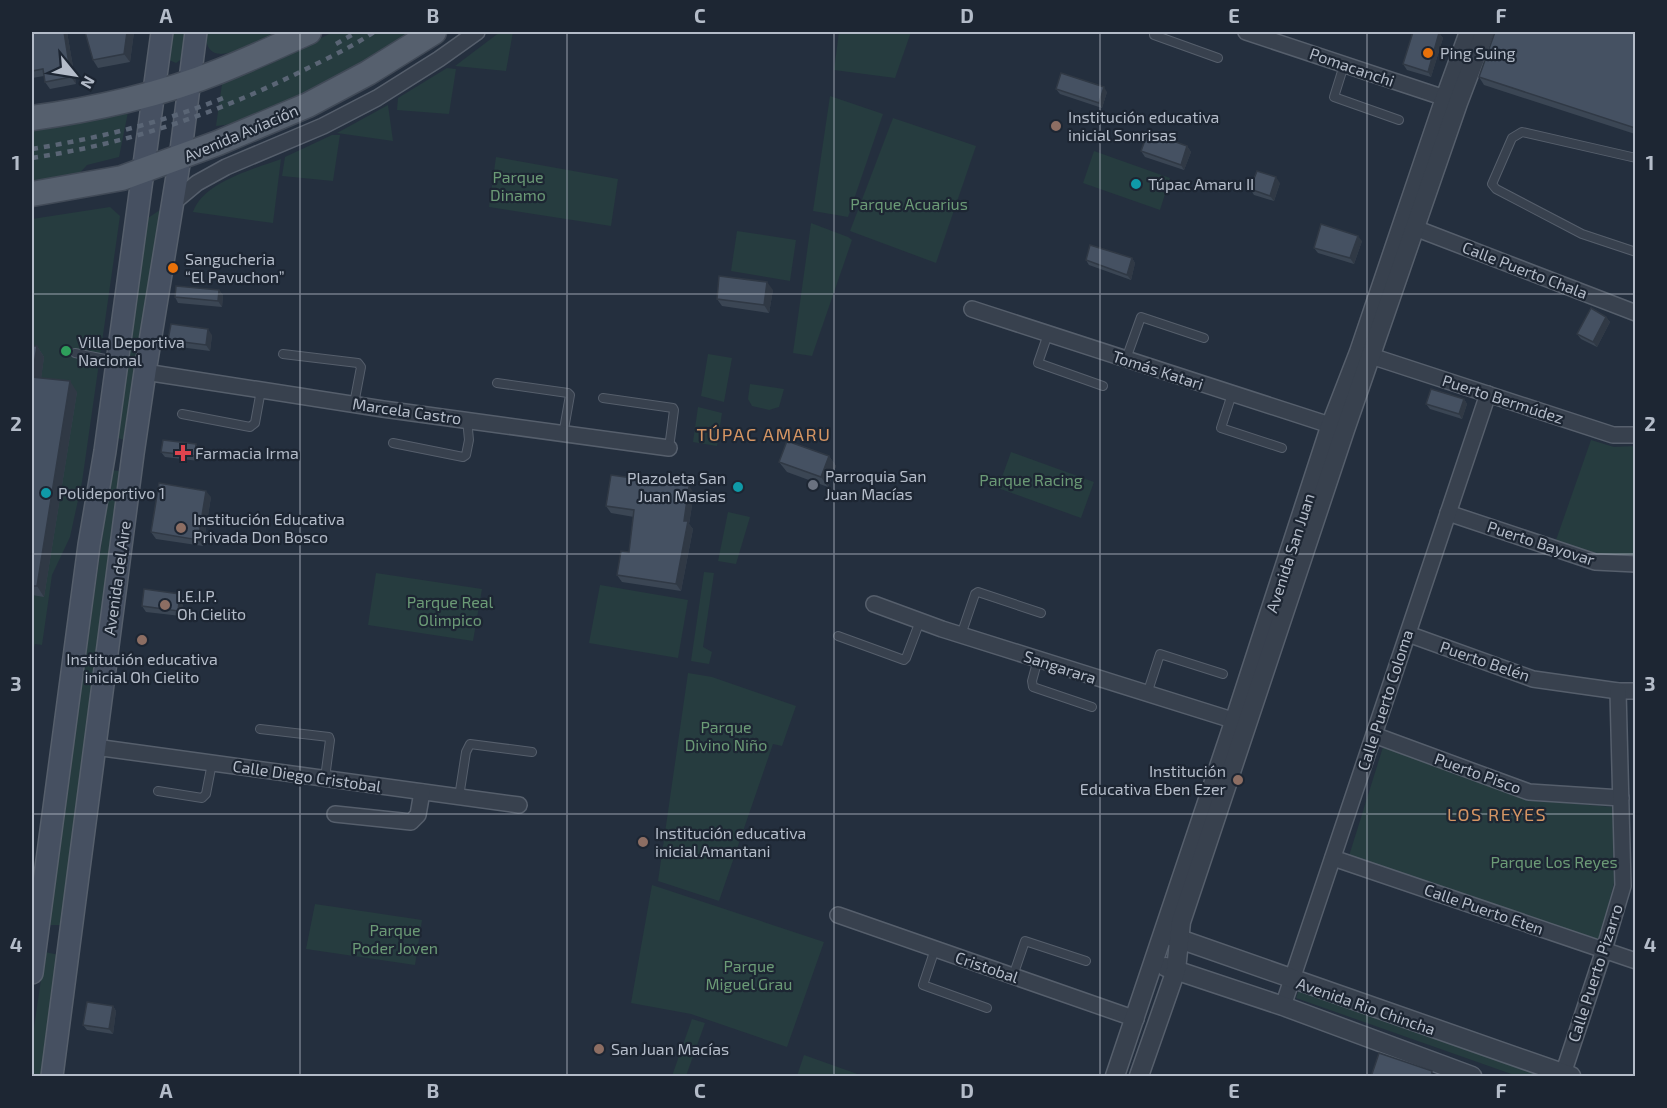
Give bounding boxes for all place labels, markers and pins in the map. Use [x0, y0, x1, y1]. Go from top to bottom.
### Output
place label: Ping Suing [1440, 43, 1516, 62]
marker: Ping Suing [1421, 46, 1435, 60]
place label: Institución educativa inicial Sonrisas [1068, 107, 1219, 144]
marker: Institución educativa inicial Sonrisas [1049, 119, 1063, 133]
place label: Túpac Amaru II [1148, 174, 1254, 193]
marker: Túpac Amaru II [1129, 177, 1143, 191]
place label: Sangucheria “El Pavuchon” [185, 249, 285, 286]
marker: Sangucheria “El Pavuchon” [166, 261, 180, 275]
place label: Villa Deportiva Nacional [78, 332, 185, 369]
marker: Villa Deportiva Nacional [59, 344, 73, 358]
place label: Farmacia Irma [195, 443, 299, 462]
marker: Farmacia Irma [176, 446, 190, 460]
place label: Parroquia San Juan Macías [825, 466, 927, 503]
place label: Plazoleta San Juan Masias [627, 468, 726, 505]
marker: Parroquia San Juan Macías [806, 478, 820, 492]
marker: Plazoleta San Juan Masias [731, 480, 745, 494]
place label: Polideportivo 1 [58, 483, 165, 502]
marker: Polideportivo 1 [39, 486, 53, 500]
place label: Institución Educativa Privada Don Bosco [193, 509, 345, 546]
marker: Institución Educativa Privada Don Bosco [174, 521, 188, 535]
place label: I.E.I.P. Oh Cielito [177, 586, 246, 623]
marker: I.E.I.P. Oh Cielito [158, 598, 172, 612]
marker: Institución educativa inicial Oh Cielito [135, 633, 149, 647]
place label: Institución educativa inicial Oh Cielito [66, 649, 218, 686]
place label: Institución Educativa Eben Ezer [1080, 761, 1227, 798]
marker: Institución Educativa Eben Ezer [1231, 773, 1245, 787]
place label: Institución educativa inicial Amantani [655, 823, 806, 860]
marker: Institución educativa inicial Amantani [636, 835, 650, 849]
place label: San Juan Macías [611, 1039, 729, 1058]
marker: San Juan Macías [592, 1042, 606, 1056]

